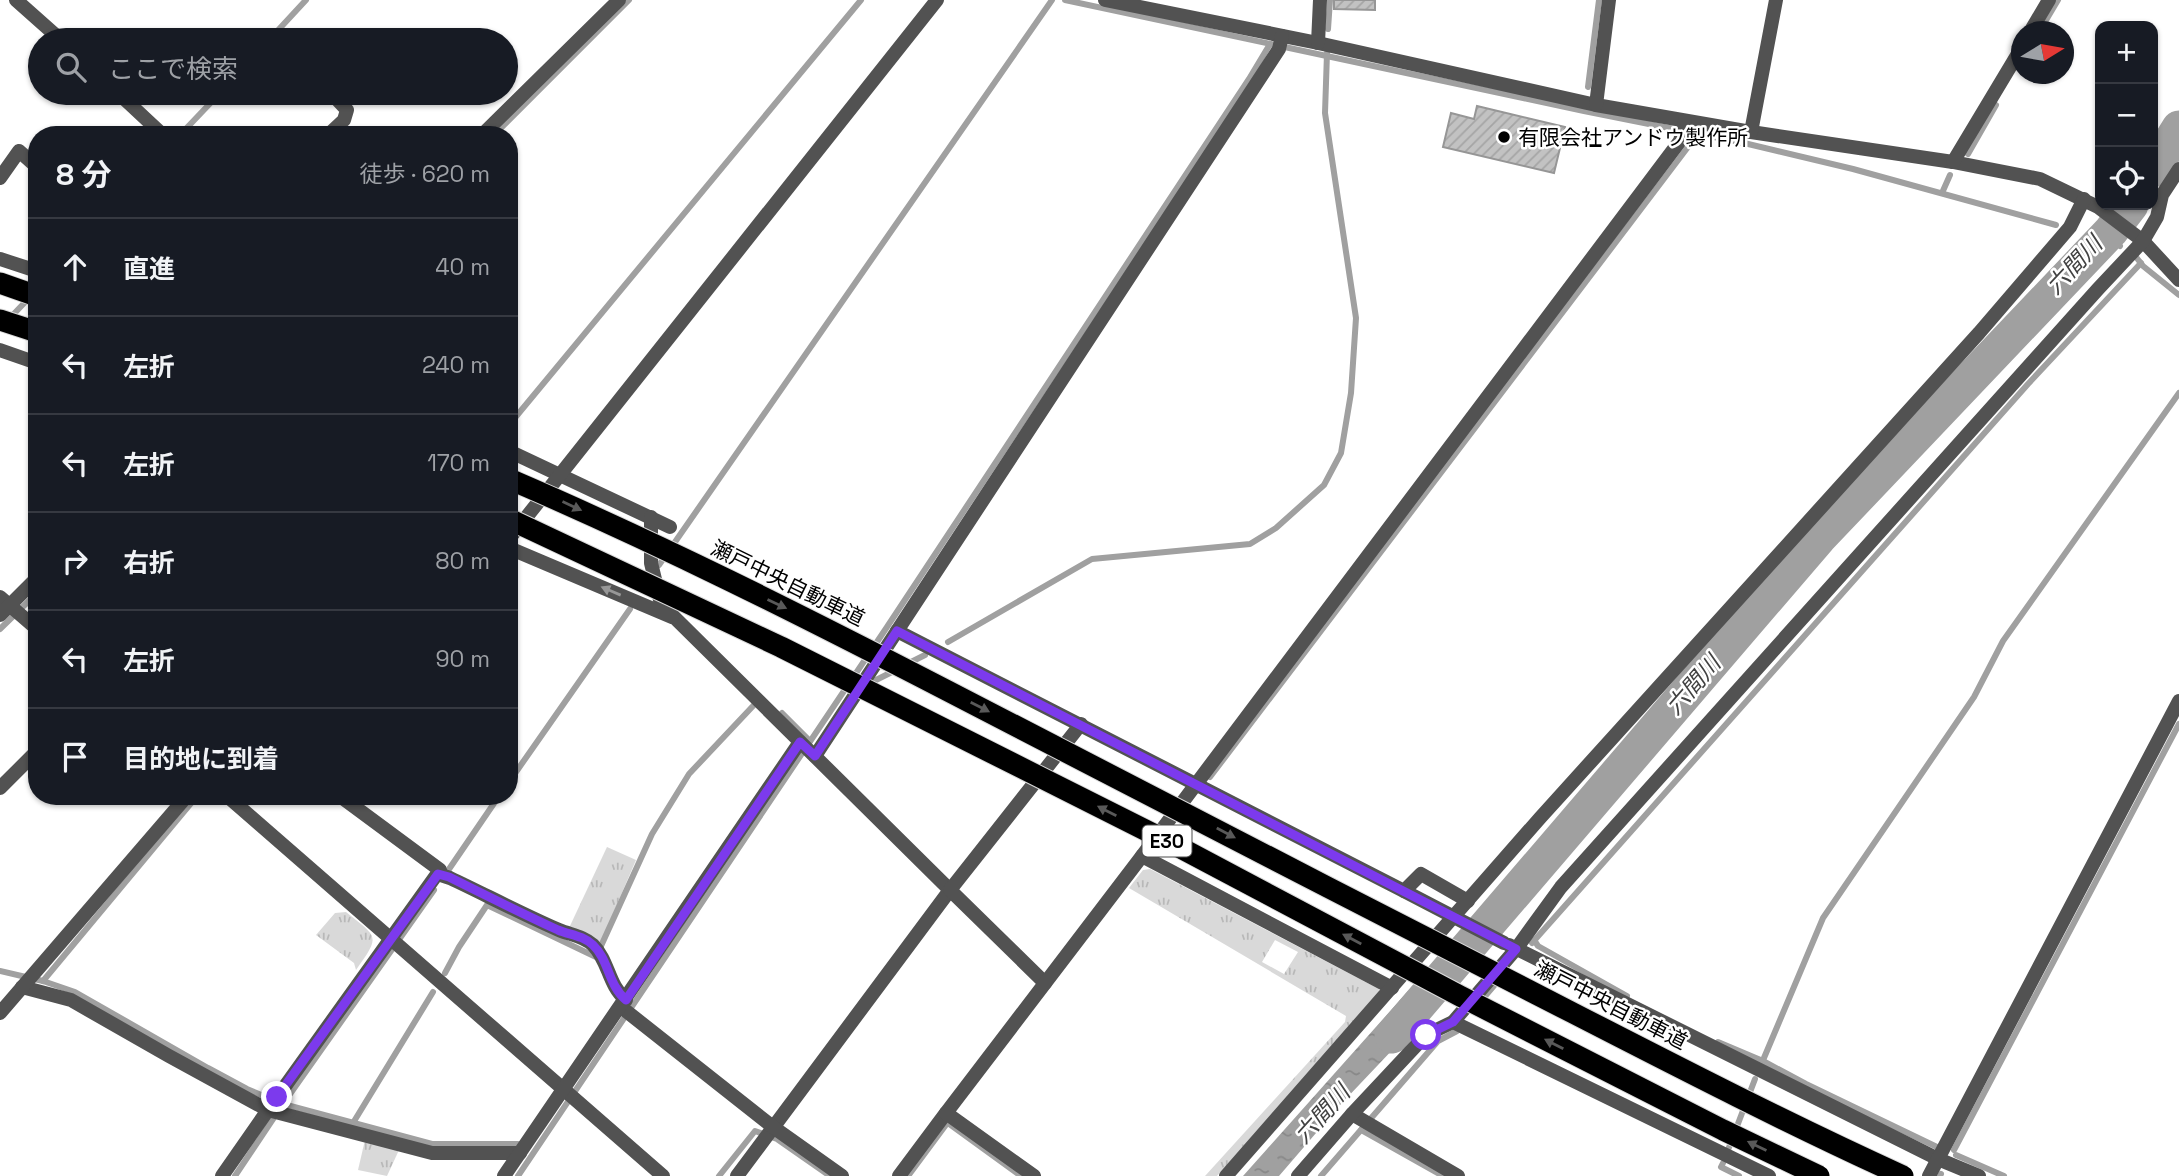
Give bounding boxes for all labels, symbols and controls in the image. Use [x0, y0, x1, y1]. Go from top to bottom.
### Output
north arrow [2011, 21, 2074, 84]
map controls [2095, 21, 2158, 210]
button: + [2095, 21, 2158, 84]
search box [28, 28, 518, 105]
icon: search [52, 48, 90, 86]
text: ここで検索 [108, 52, 238, 86]
button: − [2095, 84, 2158, 147]
place label: 有限会社アンドウ製作所 [1518, 124, 1748, 151]
marker: 有限会社アンドウ製作所 [1496, 129, 1512, 145]
button: locate [2095, 147, 2158, 210]
text: 8 分 [56, 155, 112, 194]
text: 徒歩 · 620 m [360, 159, 490, 189]
water label: 六間川 [2040, 227, 2111, 300]
icon: ahead [56, 248, 94, 286]
text: 直進 [123, 252, 175, 286]
text: 40 m [435, 252, 490, 282]
icon: left [56, 346, 94, 384]
text: 左折 [123, 350, 175, 384]
text: 240 m [422, 350, 490, 380]
icon: left [56, 444, 94, 482]
text: 左折 [123, 448, 175, 482]
text: 170 m [427, 448, 490, 478]
one-way arrow [562, 501, 582, 512]
street label: 瀬戸中央自動車道 [707, 534, 869, 632]
icon: right [56, 542, 94, 580]
text: 右折 [123, 546, 175, 580]
text: 80 m [435, 546, 490, 576]
one-way arrow [601, 585, 621, 597]
one-way arrow [767, 598, 787, 610]
icon: left [56, 640, 94, 678]
text: 左折 [123, 644, 175, 678]
text: 90 m [435, 644, 490, 674]
water label: 六間川 [1659, 647, 1729, 721]
one-way arrow [970, 702, 990, 713]
icon: arrive [56, 738, 94, 776]
text: 目的地に到着 [123, 742, 279, 776]
one-way arrow [1097, 805, 1117, 816]
road number: E30 [1142, 826, 1192, 856]
one-way arrow [1216, 828, 1236, 839]
one-way arrow [1342, 933, 1362, 945]
street label: 瀬戸中央自動車道 [1530, 955, 1692, 1055]
route start [1410, 1019, 1441, 1050]
one-way arrow [1544, 1039, 1564, 1050]
water label: 六間川 [1288, 1076, 1358, 1150]
route end [261, 1081, 292, 1112]
one-way arrow [1747, 1141, 1767, 1152]

